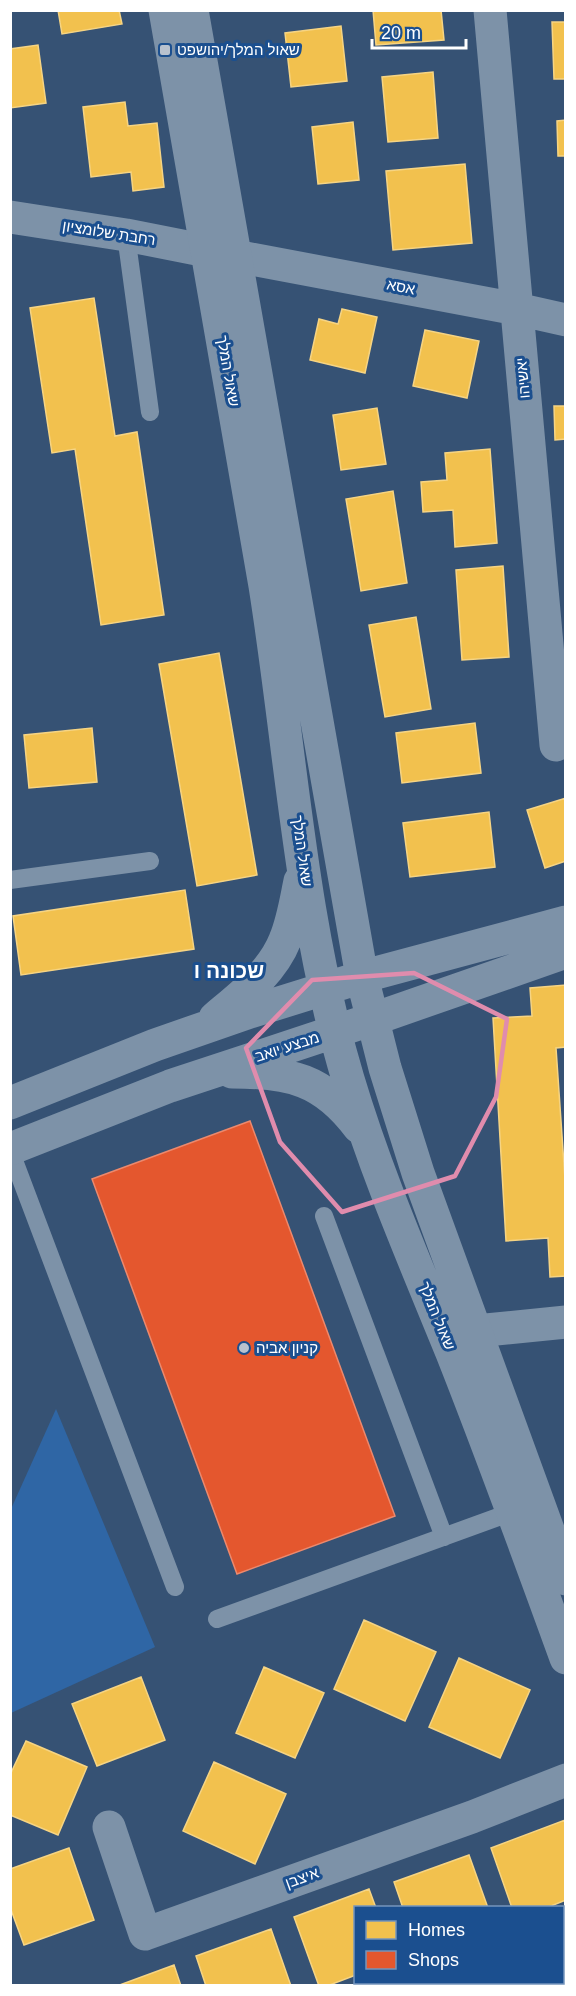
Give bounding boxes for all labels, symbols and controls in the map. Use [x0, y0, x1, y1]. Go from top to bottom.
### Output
scale bar [372, 12, 466, 50]
text: 20 m [381, 23, 421, 43]
place label: שאול המלך/יהושפט [177, 41, 300, 58]
marker: שאול המלך/יהושפט [158, 43, 172, 57]
street label: רחבת שלומציון [61, 217, 157, 248]
street label: אסא [385, 275, 417, 298]
street label: שאול המלך [214, 334, 243, 408]
street label: יאשיהו [512, 357, 533, 399]
street label: שאול המלך [289, 814, 316, 888]
district label: שכונה ו [194, 959, 264, 982]
street label: מבצע יואב [253, 1028, 321, 1065]
street label: שאול המלך [416, 1279, 459, 1352]
place label: קניון אביה [256, 1339, 318, 1356]
marker: קניון אביה [237, 1341, 251, 1355]
street label: איצבן [283, 1863, 321, 1891]
legend [354, 1906, 564, 1984]
text: Homes [408, 1920, 465, 1940]
text: Shops [408, 1950, 459, 1970]

